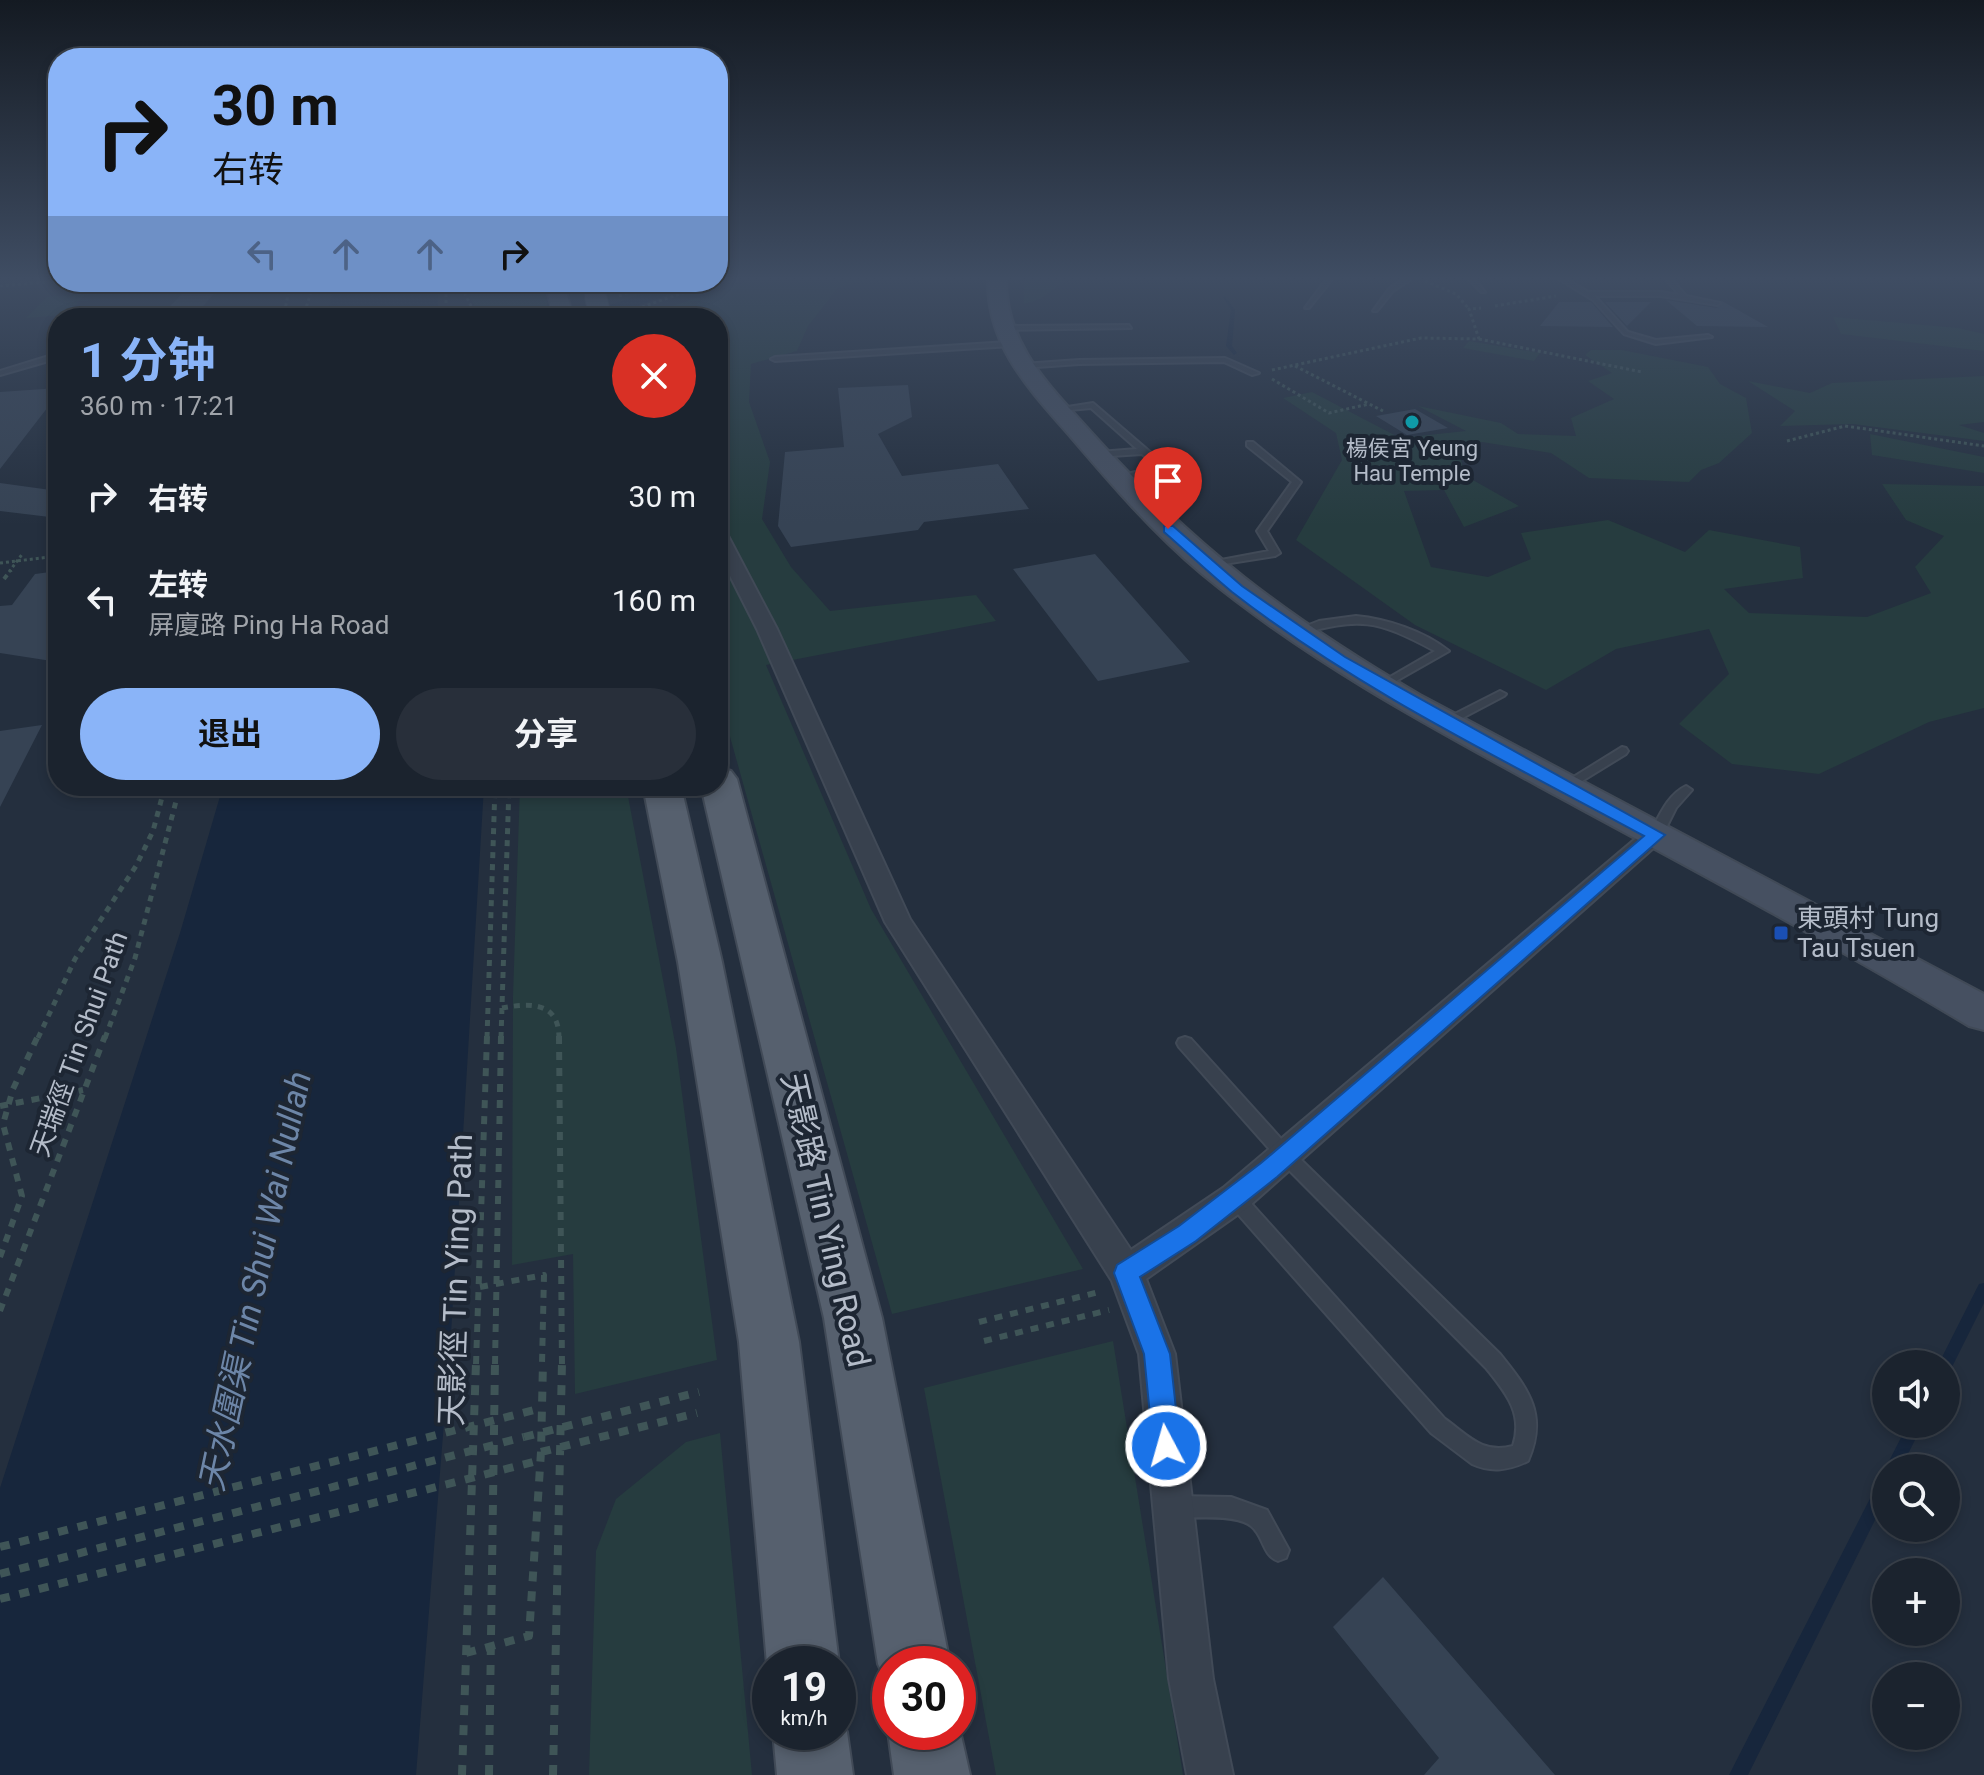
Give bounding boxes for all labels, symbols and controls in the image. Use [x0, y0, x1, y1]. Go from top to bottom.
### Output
text: 30 m [212, 73, 339, 139]
icon: right [80, 80, 184, 184]
text: 右转 [212, 149, 284, 191]
icon: left [240, 232, 284, 276]
icon: ahead [324, 232, 368, 276]
icon: ahead [408, 232, 452, 276]
icon: right [492, 232, 536, 276]
text: 1 分钟 [80, 332, 215, 389]
button: close [612, 334, 696, 418]
text: 360 m · 17:21 [80, 391, 238, 421]
marker: 楊侯宮 Yeung Hau Temple [1403, 413, 1421, 431]
place label: 楊侯宮 Yeung Hau Temple [1346, 436, 1478, 486]
pin [1134, 447, 1202, 529]
icon: arrive [1146, 459, 1190, 503]
icon: right [80, 474, 124, 518]
text: 30 m [629, 479, 696, 514]
text: 右转 [148, 481, 208, 516]
text: 左转 [148, 567, 208, 602]
icon: left [80, 578, 124, 622]
text: 160 m [612, 583, 696, 618]
text: 屏廈路 Ping Ha Road [148, 610, 389, 640]
button: 退出 [80, 688, 380, 780]
button: 分享 [396, 688, 696, 780]
place label: 東頭村 Tung Tau Tsuen [1797, 903, 1939, 963]
marker: 東頭村 Tung Tau Tsuen [1772, 924, 1790, 942]
street label: 天瑞徑 Tin Shui Path [24, 927, 134, 1161]
water label: 天水圍渠 Tin Shui Wai Nullah [191, 1068, 319, 1494]
street label: 天影路 Tin Ying Road [774, 1069, 878, 1371]
street label: 天影徑 Tin Ying Path [432, 1133, 480, 1427]
map controls [1872, 1350, 1960, 1750]
button: sound [1872, 1350, 1960, 1438]
position arrow [1124, 1404, 1208, 1488]
button: search [1872, 1454, 1960, 1542]
button: + [1872, 1558, 1960, 1646]
speed limit sign: 30 [872, 1646, 976, 1750]
button: − [1872, 1662, 1960, 1750]
text: 19 [781, 1664, 827, 1711]
text: km/h [781, 1706, 827, 1730]

